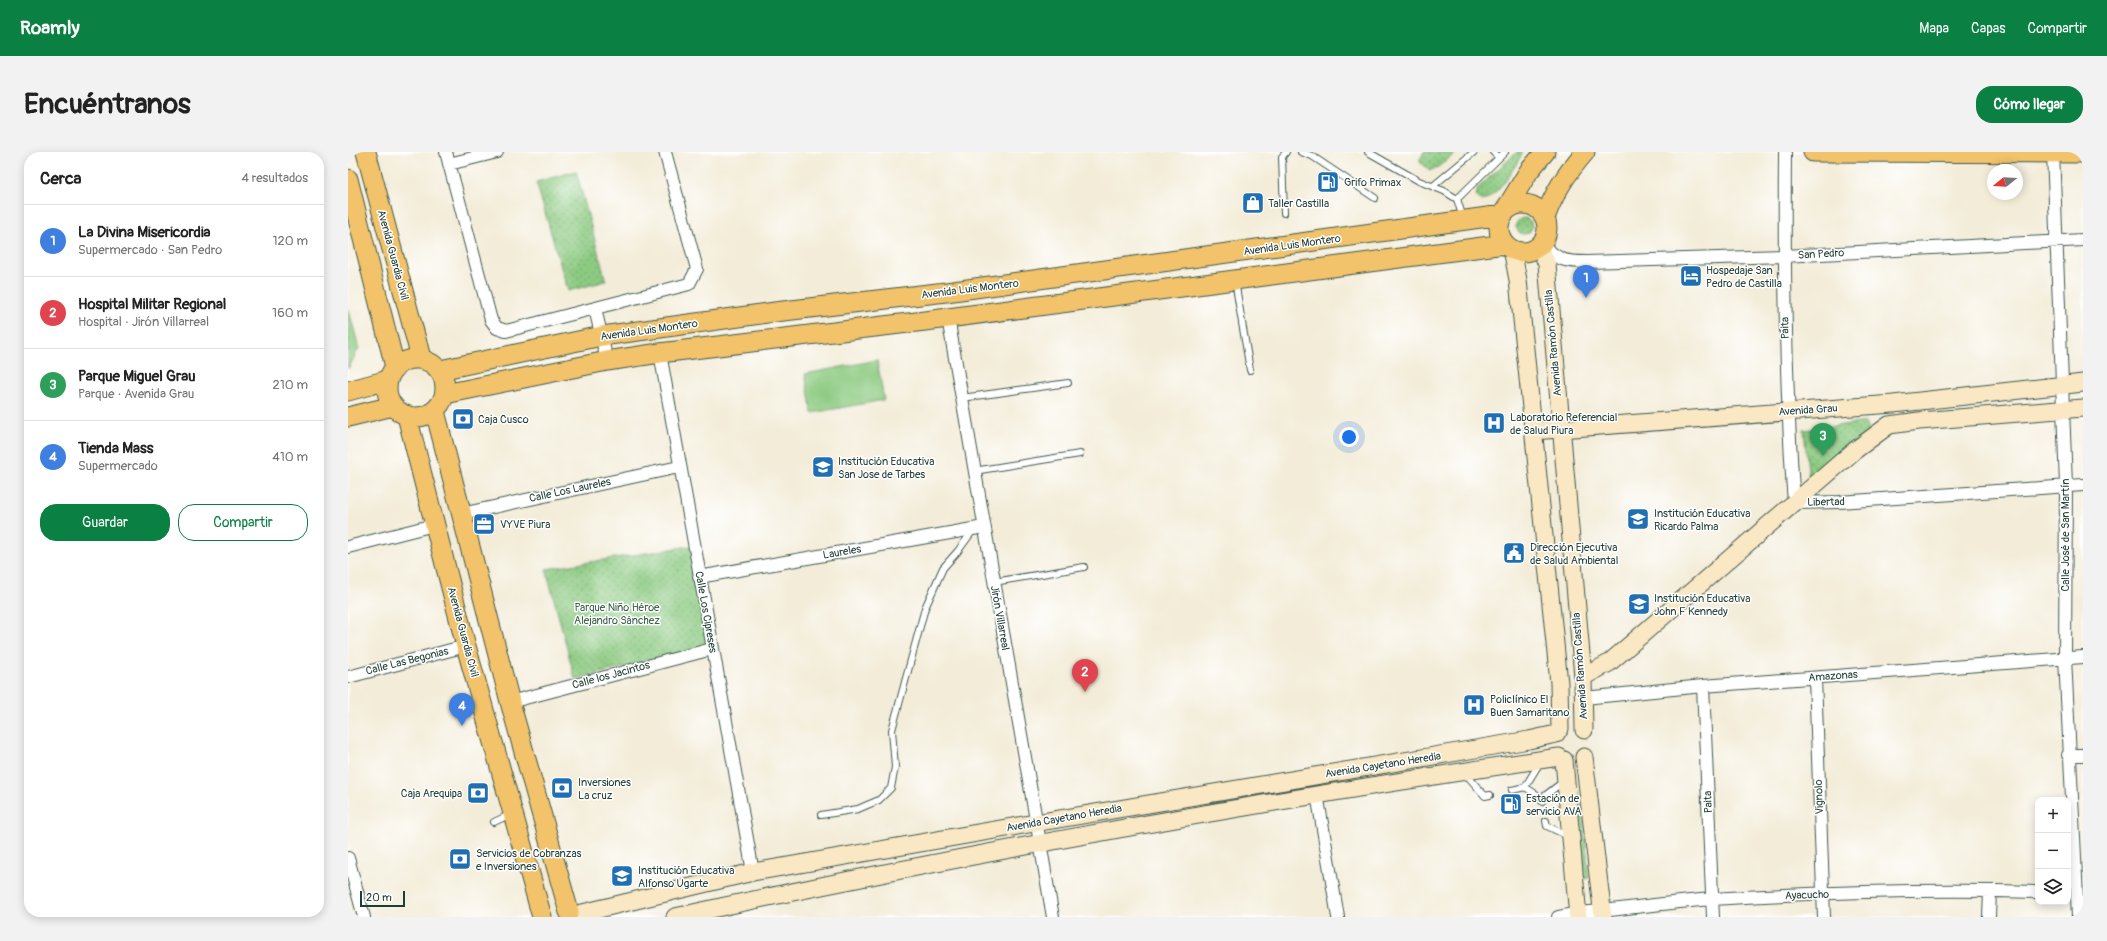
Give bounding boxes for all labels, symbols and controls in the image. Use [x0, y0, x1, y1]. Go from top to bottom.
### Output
text: Roamly [20, 16, 80, 40]
text: Mapa [1919, 20, 1949, 37]
text: Capas [1971, 20, 2006, 37]
text: Compartir [2028, 20, 2087, 37]
button: Cómo llegar [1976, 86, 2083, 123]
text: Encuéntranos [24, 87, 191, 122]
north arrow [1987, 164, 2023, 200]
text: Cerca [40, 168, 81, 189]
fuel station icon: Grifo Primax [1315, 169, 1341, 195]
text: 4 resultados [241, 170, 308, 186]
place label: Grifo Primax [1344, 176, 1401, 189]
shop icon: Taller Castilla [1240, 190, 1266, 216]
place label: Taller Castilla [1268, 197, 1329, 210]
street label: Avenida Guardia Civil [375, 208, 411, 302]
text: La Divina Misericordia [78, 223, 211, 242]
street label: Avenida Luis Montero [1243, 232, 1342, 258]
text: 1 [50, 233, 56, 249]
text: 120 m [272, 233, 308, 249]
text: Supermercado · San Pedro [78, 242, 222, 258]
street label: San Pedro [1798, 246, 1845, 262]
hotel icon: Hospedaje San Pedro de Castilla [1678, 263, 1704, 289]
place label: Hospedaje San Pedro de Castilla [1706, 264, 1782, 290]
pin: 1 [1573, 265, 1599, 298]
street label: Avenida Luis Montero [921, 277, 1020, 301]
street label: Avenida Ramón Castilla [1542, 289, 1564, 397]
text: Hospital Militar Regional [78, 295, 226, 314]
text: 2 [49, 305, 57, 321]
text: 160 m [272, 305, 308, 321]
text: Hospital · Jirón Villarreal [78, 314, 209, 330]
street label: Avenida Luis Montero [600, 317, 699, 343]
street label: Paita [1778, 317, 1792, 339]
text: Parque Miguel Grau [78, 367, 196, 386]
text: 3 [49, 377, 57, 393]
text: 210 m [272, 377, 308, 393]
text: Parque · Avenida Grau [78, 386, 194, 402]
street label: Avenida Grau [1778, 401, 1838, 419]
bank icon: Caja Cusco [450, 406, 476, 432]
hospital icon: Laboratorio Referencial de Salud Piura [1481, 410, 1507, 436]
place label: Laboratorio Referencial de Salud Piura [1510, 411, 1617, 437]
place label: Caja Cusco [478, 413, 529, 426]
pin: 3 [1810, 423, 1836, 456]
your location [1339, 427, 1359, 447]
text: Tienda Mass [78, 439, 153, 458]
text: 4 [49, 449, 57, 465]
text: 410 m [272, 449, 308, 465]
school or university icon: Institución Educativa San Jose de Tarbes [810, 454, 836, 480]
place label: Institución Educativa San Jose de Tarbes [838, 455, 934, 481]
text: Supermercado [78, 458, 158, 474]
street label: Calle Los Laureles [528, 475, 612, 505]
street label: Calle José de San Martín [2059, 478, 2072, 592]
street label: Libertad [1807, 495, 1845, 509]
button: Guardar [40, 504, 170, 541]
button: Compartir [178, 504, 308, 541]
school or university icon: Institución Educativa Ricardo Palma [1625, 506, 1651, 532]
place label: Institución Educativa Ricardo Palma [1654, 507, 1750, 533]
office icon: VYVE Piura [471, 511, 497, 537]
place label: VYVE Piura [500, 518, 550, 531]
public building icon: Dirección Ejecutiva de Salud Ambiental [1501, 540, 1527, 566]
place label: Dirección Ejecutiva de Salud Ambiental [1530, 541, 1618, 567]
street label: Laureles [822, 542, 862, 562]
street label: Calle Los Cipreses [692, 570, 720, 654]
street label: Avenida Guardia Civil [445, 585, 481, 679]
street label: Jirón Villarreal [988, 585, 1012, 651]
school or university icon: Institución Educativa John F Kennedy [1626, 591, 1652, 617]
place label: Institución Educativa John F Kennedy [1654, 592, 1750, 618]
park label: Parque Niño Héroe Alejandro Sánchez [574, 601, 660, 627]
street label: Avenida Ramón Castilla [1570, 612, 1590, 720]
street label: Calle Las Begonias [364, 644, 450, 678]
street label: Calle los Jacintos [571, 658, 651, 692]
pin: 2 [1072, 659, 1098, 692]
street label: Amazonas [1808, 668, 1858, 684]
hospital icon: Policlínico El Buen Samaritano [1461, 692, 1487, 718]
pin: 4 [449, 693, 475, 726]
place label: Policlínico El Buen Samaritano [1490, 693, 1570, 719]
street label: Avenida Cayetano Heredia [1324, 749, 1442, 781]
bank icon: Inversiones La cruz [549, 775, 575, 801]
place label: Inversiones La cruz [578, 776, 631, 802]
street label: Vignolo [1812, 779, 1826, 815]
bank icon: Caja Arequipa [465, 780, 491, 806]
place label: Caja Arequipa [401, 787, 462, 800]
fuel station icon: Estación de servicio AVA [1498, 791, 1524, 817]
street label: Paita [1701, 791, 1715, 813]
place label: Estación de servicio AVA [1526, 792, 1582, 818]
map controls [2035, 797, 2071, 905]
button: + [2035, 797, 2071, 833]
street label: Avenida Cayetano Heredia [1005, 801, 1123, 835]
button: − [2035, 833, 2071, 869]
bank icon: Servicios de Cobranzas e Inversiones [447, 846, 473, 872]
place label: Servicios de Cobranzas e Inversiones [476, 847, 582, 873]
school or university icon: Institución Educativa Alfonso Ugarte [609, 863, 635, 889]
place label: Institución Educativa Alfonso Ugarte [638, 864, 734, 890]
button: layers [2035, 869, 2071, 905]
street label: Ayacucho [1785, 888, 1829, 902]
scale bar [360, 889, 405, 908]
text: 20 m [366, 891, 392, 904]

